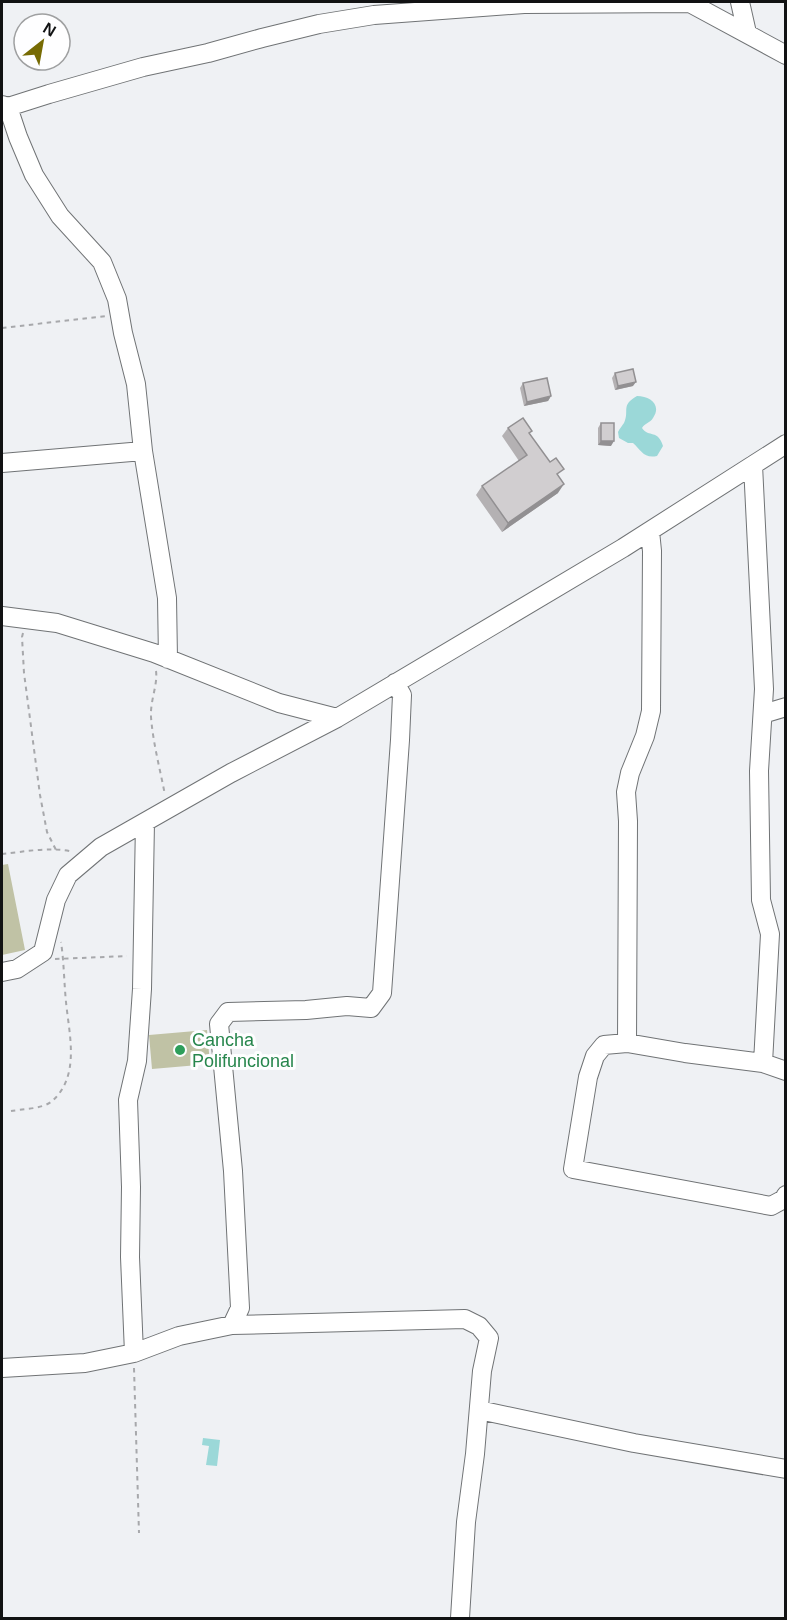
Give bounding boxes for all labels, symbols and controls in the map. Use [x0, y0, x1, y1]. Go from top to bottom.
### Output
north arrow [12, 12, 72, 72]
text: N [40, 19, 59, 40]
place label: Cancha Polifuncional [192, 1030, 294, 1071]
marker: Cancha Polifuncional [173, 1043, 187, 1057]

